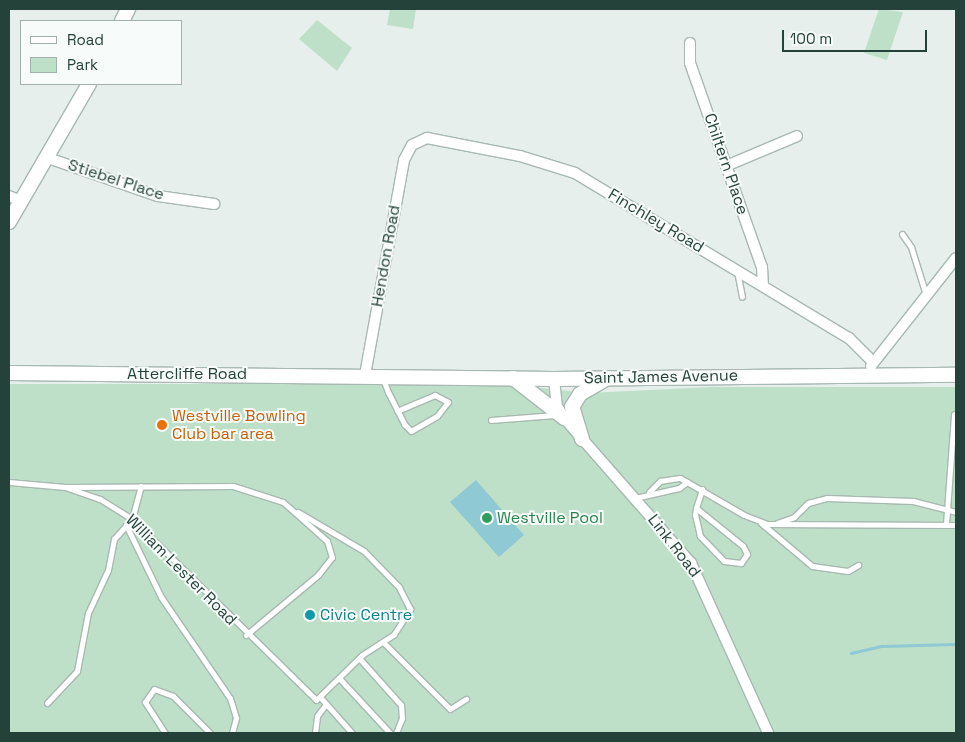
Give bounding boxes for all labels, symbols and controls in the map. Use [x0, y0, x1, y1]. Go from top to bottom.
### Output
legend [20, 20, 182, 85]
scale bar [785, 20, 930, 52]
text: 100 m [790, 29, 832, 48]
text: Road [67, 30, 104, 49]
text: Park [67, 55, 98, 74]
street label: Chiltern Place [700, 111, 752, 217]
street label: Stiebel Place [66, 155, 166, 205]
street label: Finchley Road [605, 185, 707, 257]
street label: Hendon Road [368, 204, 404, 308]
street label: Attercliffe Road [127, 364, 247, 384]
street label: Saint James Avenue [584, 366, 738, 388]
place label: Westville Bowling Club bar area [172, 406, 306, 444]
marker: Westville Bowling Club bar area [156, 419, 168, 431]
place label: Westville Pool [497, 508, 603, 528]
street label: William Lester Road [121, 510, 241, 630]
street label: Link Road [644, 511, 704, 581]
marker: Westville Pool [481, 512, 493, 524]
place label: Civic Centre [320, 605, 412, 625]
marker: Civic Centre [304, 609, 316, 621]

